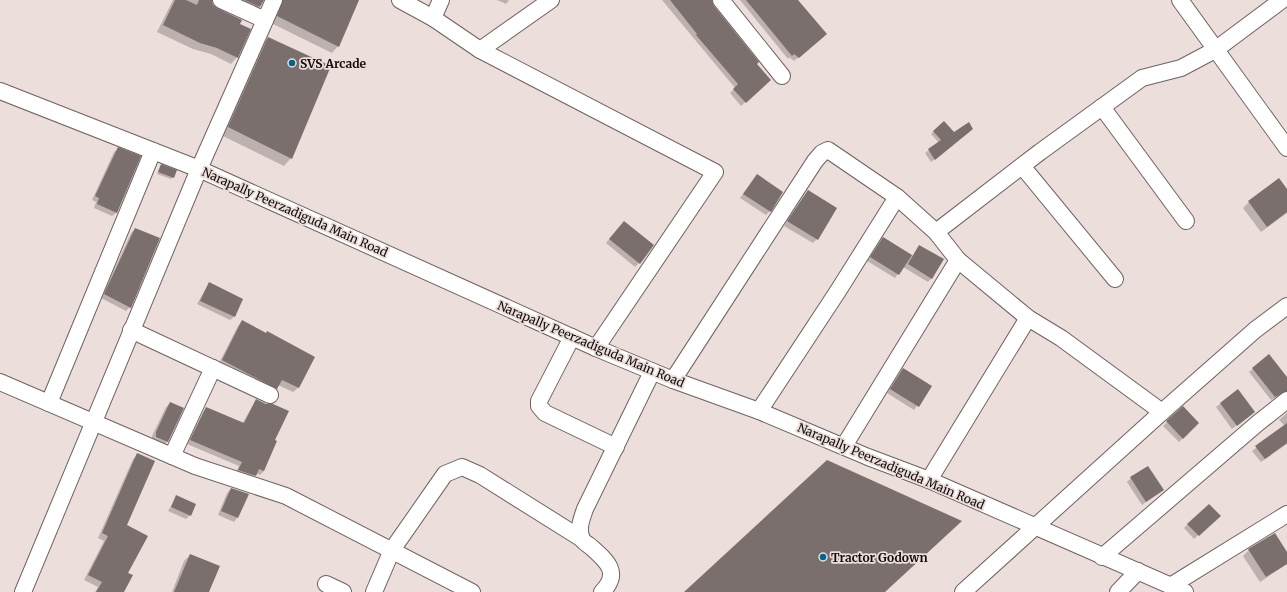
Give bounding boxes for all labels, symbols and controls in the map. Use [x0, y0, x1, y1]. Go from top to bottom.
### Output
place label: SVS Arcade [300, 56, 367, 71]
marker: SVS Arcade [287, 58, 297, 68]
street label: Narapally Peerzadiguda Main Road [200, 164, 390, 260]
street label: Narapally Peerzadiguda Main Road [495, 298, 687, 390]
street label: Narapally Peerzadiguda Main Road [795, 420, 987, 512]
place label: Tractor Godown [831, 550, 928, 565]
marker: Tractor Godown [818, 552, 828, 562]

